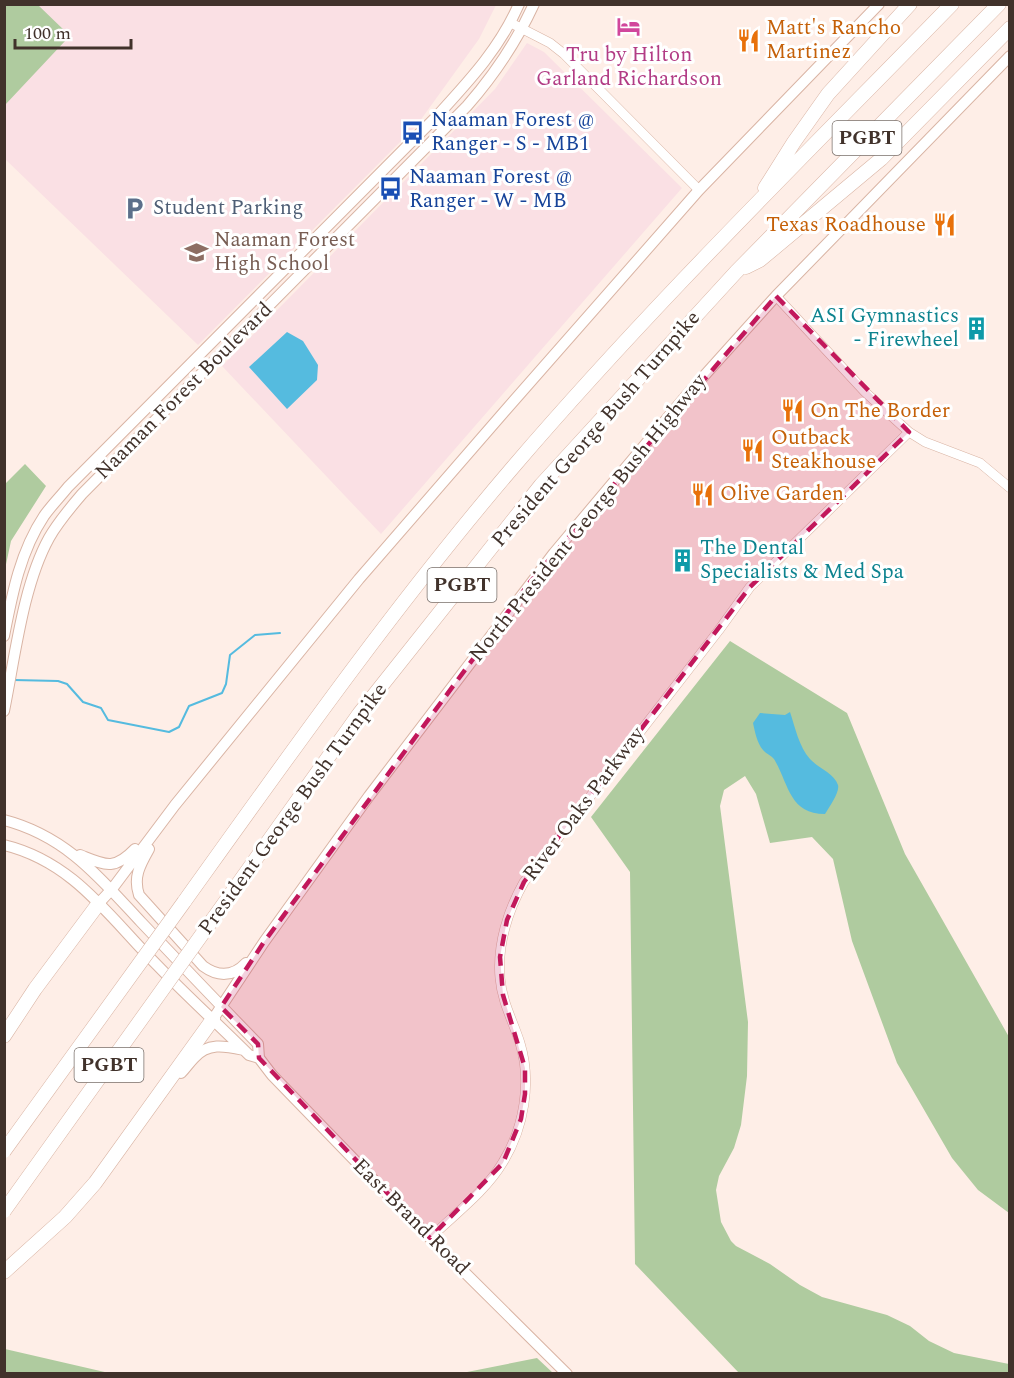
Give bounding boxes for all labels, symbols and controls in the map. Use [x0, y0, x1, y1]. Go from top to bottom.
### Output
scale bar [15, 12, 130, 50]
place label: Matt's Rancho Martinez [766, 12, 901, 68]
hotel icon: Tru by Hilton Garland Richardson [616, 14, 642, 40]
text: 100 m [24, 20, 71, 47]
restaurant icon: Matt's Rancho Martinez [735, 27, 761, 53]
place label: Tru by Hilton Garland Richardson [536, 39, 722, 95]
place label: Naaman Forest @ Ranger - S - MB1 [431, 104, 595, 160]
bus stop icon: Naaman Forest @ Ranger - S - MB1 [400, 119, 426, 145]
road number: PGBT [832, 121, 902, 155]
place label: Naaman Forest @ Ranger - W - MB [409, 161, 573, 217]
bus stop icon: Naaman Forest @ Ranger - W - MB [378, 176, 404, 202]
place label: Student Parking [153, 192, 303, 224]
parking icon: Student Parking [122, 195, 148, 221]
place label: Texas Roadhouse [766, 209, 926, 241]
restaurant icon: Texas Roadhouse [931, 212, 957, 238]
place label: Naaman Forest High School [214, 224, 355, 280]
school or university icon: Naaman Forest High School [183, 239, 209, 265]
street label: Naaman Forest Boulevard [88, 295, 280, 487]
place label: ASI Gymnastics - Firewheel [810, 300, 959, 356]
street label: President George Bush Turnpike [484, 303, 708, 555]
building icon: ASI Gymnastics - Firewheel [964, 315, 990, 341]
street label: North President George Bush Highway [461, 366, 715, 669]
place label: On The Border [810, 395, 950, 427]
restaurant icon: On The Border [779, 398, 805, 424]
place label: Outback Steakhouse [771, 422, 876, 478]
restaurant icon: Outback Steakhouse [740, 437, 766, 463]
place label: Olive Garden [720, 478, 844, 510]
restaurant icon: Olive Garden [689, 481, 715, 507]
place label: The Dental Specialists & Med Spa [700, 532, 905, 588]
building icon: The Dental Specialists & Med Spa [669, 547, 695, 573]
road number: PGBT [428, 568, 496, 602]
street label: President George Bush Turnpike [190, 676, 396, 942]
street label: River Oaks Parkway [515, 719, 653, 888]
road number: PGBT [74, 1048, 144, 1082]
street label: East Brand Road [345, 1151, 477, 1283]

